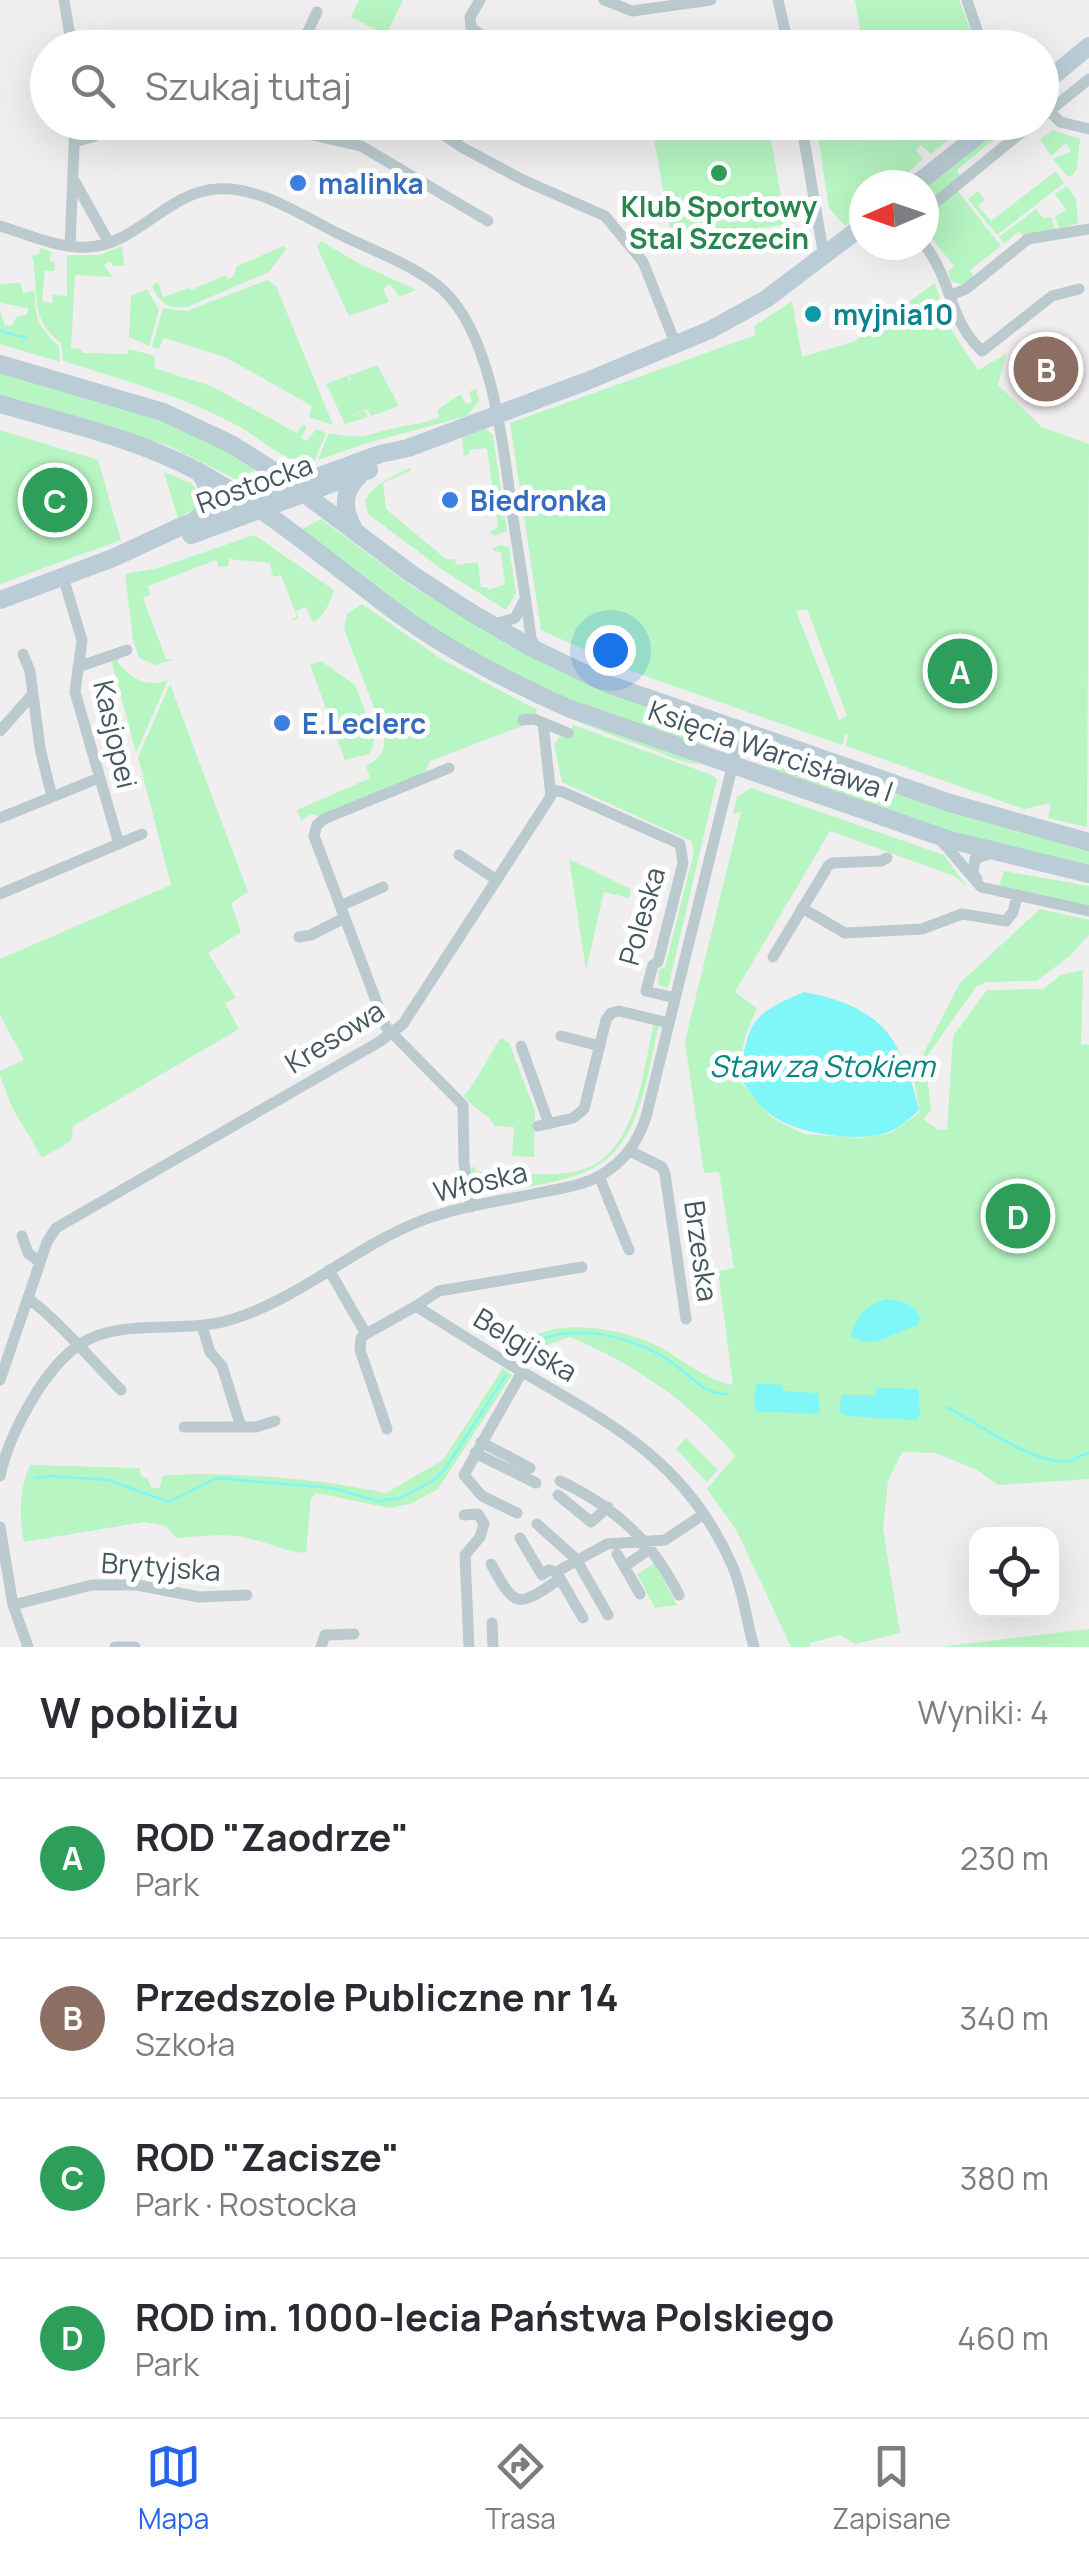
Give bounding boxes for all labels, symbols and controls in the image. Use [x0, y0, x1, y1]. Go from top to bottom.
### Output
search box [30, 30, 1059, 140]
icon: search [65, 58, 120, 113]
text: Szukaj tutaj [145, 59, 352, 111]
marker: Klub Sportowy Stal Szczecin [708, 162, 730, 184]
place label: malinka [318, 164, 424, 202]
north arrow [849, 170, 939, 260]
marker: malinka [287, 172, 309, 194]
place label: Klub Sportowy Stal Szczecin [621, 187, 818, 257]
place label: myjnia10 [833, 295, 954, 333]
marker: myjnia10 [802, 303, 824, 325]
pin: B [1014, 332, 1078, 406]
street label: Rostocka [191, 444, 317, 522]
pin: C [22, 462, 88, 538]
place label: Biedronka [470, 481, 607, 519]
marker: Biedronka [439, 489, 461, 511]
your location [585, 625, 636, 676]
pin: A [928, 634, 992, 708]
street label: Kasjopei [85, 676, 147, 792]
street label: Księcia Warcisława I [644, 690, 898, 810]
place label: E.Leclerc [302, 704, 426, 742]
marker: E.Leclerc [271, 712, 293, 734]
street label: Poleska [609, 862, 673, 970]
street label: Kresowa [277, 991, 391, 1081]
water label: Staw za Stokiem [709, 1045, 937, 1086]
street label: Włoska [429, 1152, 531, 1210]
pin: D [986, 1178, 1050, 1254]
street label: Brzeska [676, 1198, 728, 1304]
street label: Belgijska [467, 1298, 585, 1390]
map controls [969, 1527, 1059, 1617]
button: locate [969, 1527, 1059, 1617]
street label: Brytyjska [100, 1543, 222, 1589]
text: W pobliżu [40, 1683, 239, 1741]
text: Wyniki: 4 [918, 1690, 1049, 1734]
text: ROD "Zaodrze" [135, 1810, 409, 1862]
text: A [62, 1836, 83, 1880]
text: 230 m [960, 1836, 1049, 1880]
text: Park [135, 1862, 199, 1906]
text: Przedszole Publiczne nr 14 [135, 1970, 619, 2022]
text: B [62, 1996, 83, 2040]
text: 340 m [959, 1996, 1049, 2040]
text: Szkoła [135, 2022, 235, 2066]
text: ROD "Zacisze" [135, 2130, 400, 2182]
text: C [61, 2156, 84, 2200]
text: 380 m [960, 2156, 1049, 2200]
text: Park · Rostocka [135, 2182, 357, 2226]
text: ROD im. 1000-lecia Państwa Polskiego [135, 2290, 834, 2342]
text: D [61, 2316, 84, 2360]
text: 460 m [957, 2316, 1049, 2360]
text: Park [135, 2342, 199, 2386]
tab: Mapa [138, 2439, 209, 2537]
tab: Trasa [485, 2439, 556, 2537]
tab: Zapisane [832, 2439, 951, 2537]

